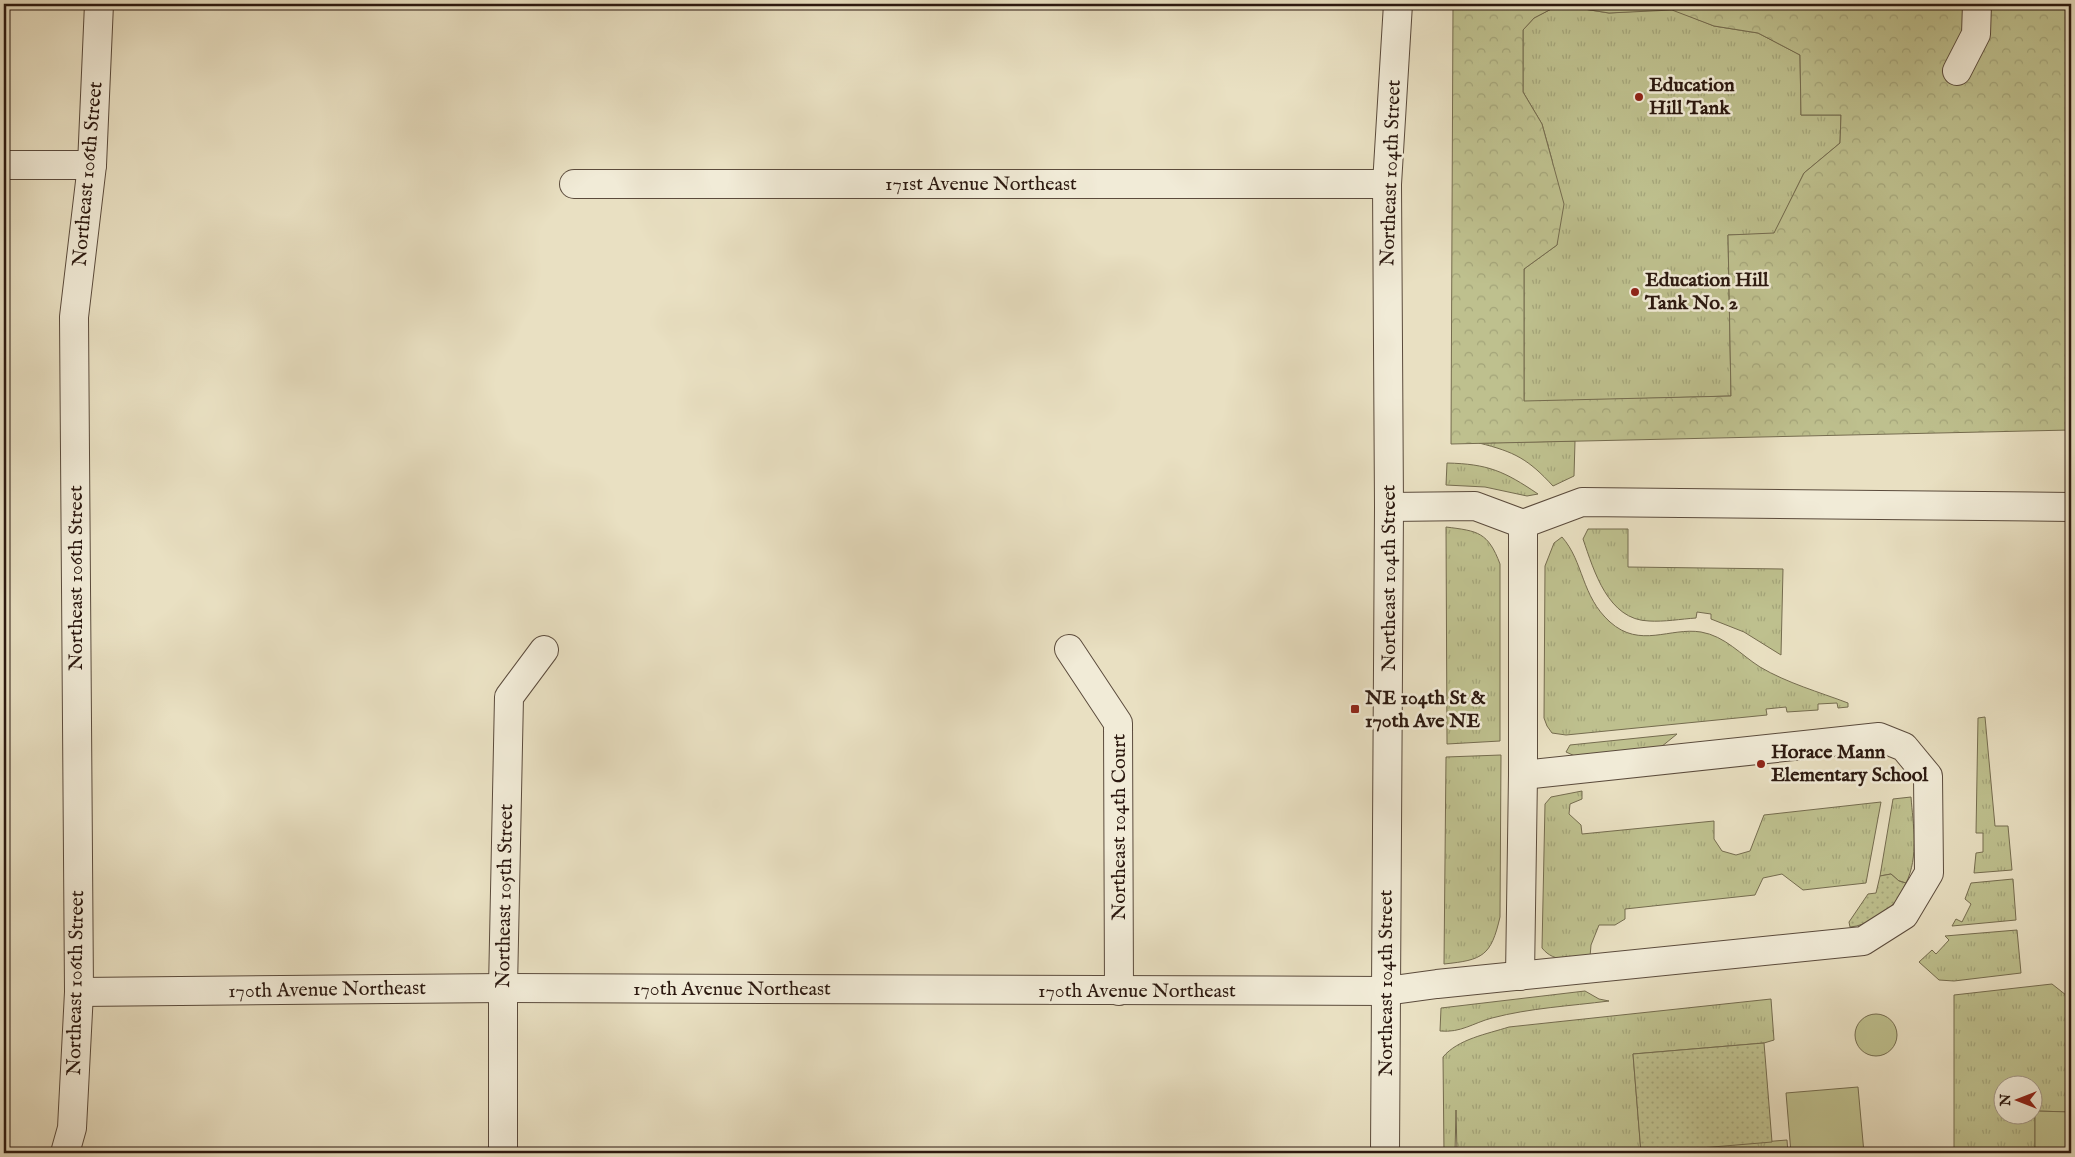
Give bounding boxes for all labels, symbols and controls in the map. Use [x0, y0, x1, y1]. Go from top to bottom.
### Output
place label: Education Hill Tank [1649, 73, 1735, 121]
street label: Northeast 104th Street [1375, 79, 1407, 267]
street label: Northeast 106th Street [67, 80, 109, 268]
marker: Education Hill Tank [1633, 91, 1645, 103]
street label: 171st Avenue Northeast [885, 172, 1077, 197]
place label: Education Hill Tank No. 2 [1644, 268, 1769, 316]
marker: Education Hill Tank No. 2 [1629, 286, 1641, 298]
street label: Northeast 104th Street [1377, 484, 1402, 671]
street label: Northeast 106th Street [64, 485, 89, 671]
place label: NE 104th St & 170th Ave NE [1364, 686, 1486, 734]
marker: NE 104th St & 170th Ave NE [1349, 703, 1361, 715]
street label: Northeast 104th Court [1107, 733, 1132, 920]
place label: Horace Mann Elementary School [1771, 740, 1929, 788]
marker: Horace Mann Elementary School [1755, 758, 1767, 770]
street label: Northeast 105th Street [491, 803, 519, 988]
street label: Northeast 104th Street [1374, 889, 1399, 1076]
street label: Northeast 106th Street [62, 890, 90, 1076]
street label: 170th Avenue Northeast [228, 976, 426, 1004]
street label: 170th Avenue Northeast [633, 977, 831, 1002]
street label: 170th Avenue Northeast [1038, 979, 1236, 1004]
north arrow [1992, 1074, 2042, 1124]
text: N [1997, 1094, 2015, 1107]

